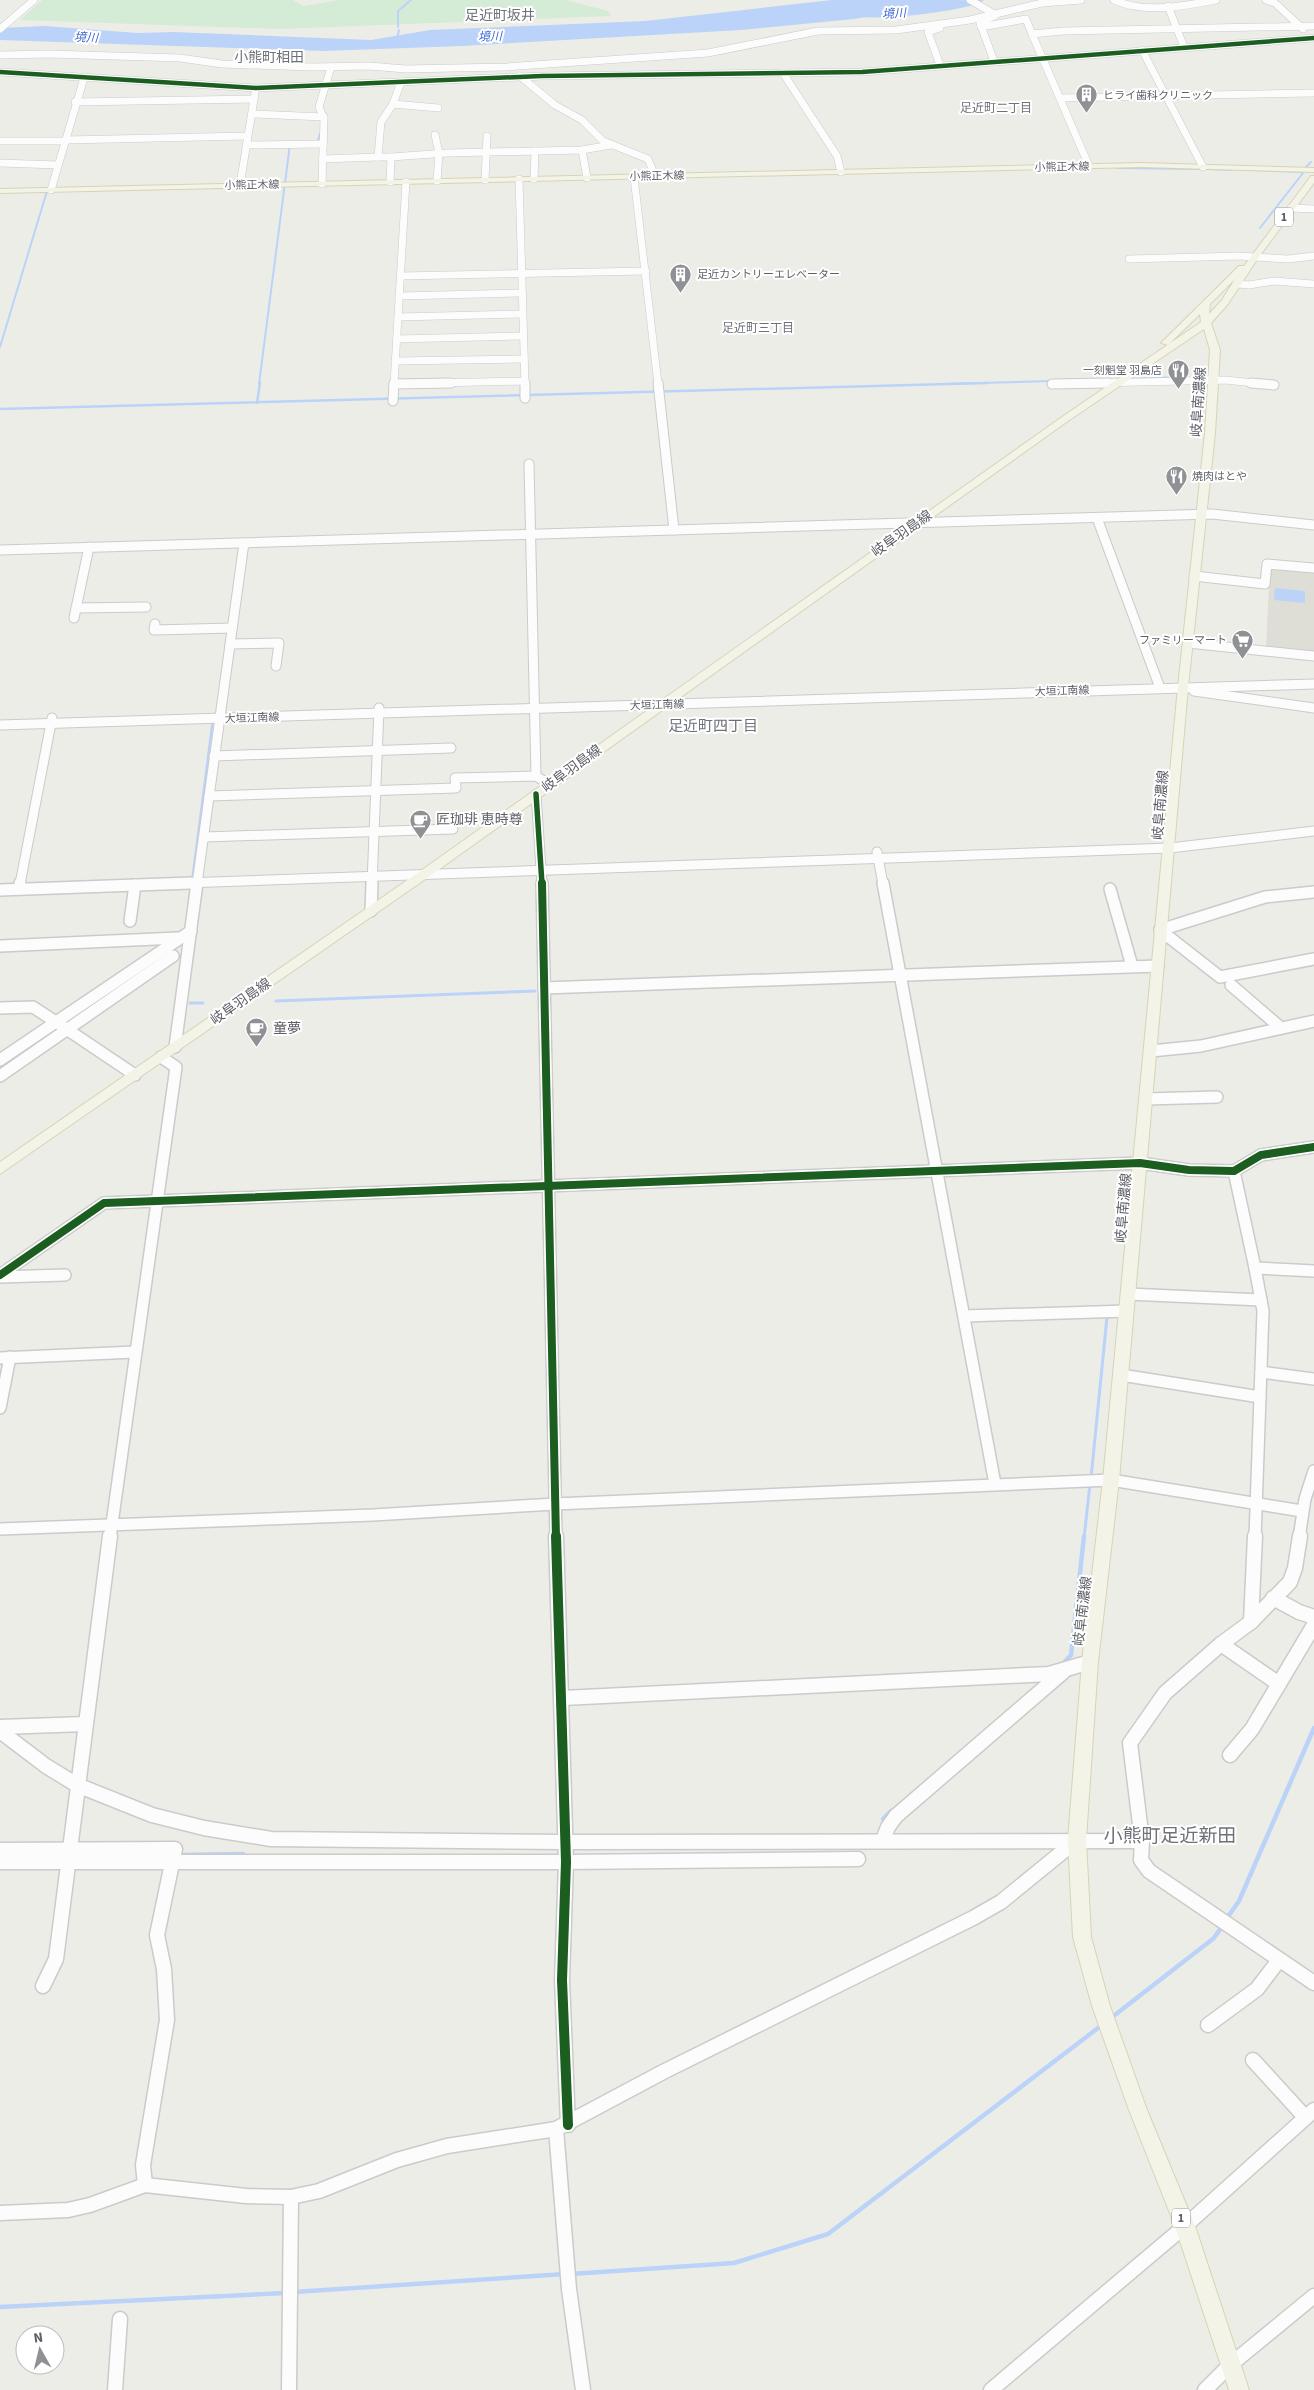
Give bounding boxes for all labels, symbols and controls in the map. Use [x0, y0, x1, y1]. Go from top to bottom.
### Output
water label: 境川 [881, 5, 909, 23]
district label: 足近町坂井 [465, 6, 535, 26]
water label: 境川 [478, 28, 504, 46]
water label: 境川 [74, 29, 100, 47]
district label: 小熊町相田 [234, 48, 304, 68]
building icon: ヒライ歯科クリニック [1075, 83, 1099, 114]
place label: ヒライ歯科クリニック [1103, 88, 1213, 103]
district label: 足近町二丁目 [960, 100, 1032, 117]
street label: 小熊正木線 [1034, 159, 1090, 175]
street label: 小熊正木線 [629, 168, 685, 184]
street label: 小熊正木線 [224, 177, 280, 193]
road number: 1 [1275, 208, 1293, 226]
building icon: 足近カントリーエレベーター [669, 262, 693, 293]
place label: 足近カントリーエレベーター [697, 267, 840, 282]
district label: 足近町三丁目 [722, 320, 794, 337]
restaurant icon: 一刻魁堂 羽島店 [1166, 358, 1190, 389]
place label: 一刻魁堂 羽島店 [1083, 363, 1162, 378]
street label: 岐阜南濃線 [1187, 366, 1211, 438]
restaurant icon: 焼肉はとや [1164, 464, 1188, 495]
place label: 焼肉はとや [1192, 469, 1247, 484]
street label: 岐阜羽島線 [868, 506, 936, 562]
supermarket icon: ファミリーマート [1231, 628, 1255, 659]
place label: ファミリーマート [1139, 633, 1227, 648]
street label: 大垣江南線 [1034, 683, 1090, 699]
street label: 大垣江南線 [629, 697, 685, 713]
street label: 大垣江南線 [224, 710, 280, 726]
district label: 足近町四丁目 [668, 716, 758, 737]
street label: 岐阜羽島線 [538, 740, 606, 798]
street label: 岐阜南濃線 [1148, 769, 1174, 841]
cafe icon: 匠珈琲 恵時尊 [408, 808, 432, 839]
place label: 匠珈琲 恵時尊 [436, 810, 523, 830]
street label: 岐阜羽島線 [207, 974, 275, 1030]
cafe icon: 童夢 [245, 1017, 269, 1048]
place label: 童夢 [273, 1019, 301, 1039]
street label: 岐阜南濃線 [1111, 1172, 1137, 1244]
street label: 岐阜南濃線 [1069, 1575, 1097, 1647]
district label: 小熊町足近新田 [1103, 1823, 1237, 1850]
road number: 1 [1172, 2208, 1190, 2228]
north arrow [15, 2325, 65, 2375]
text: N [32, 2328, 44, 2349]

